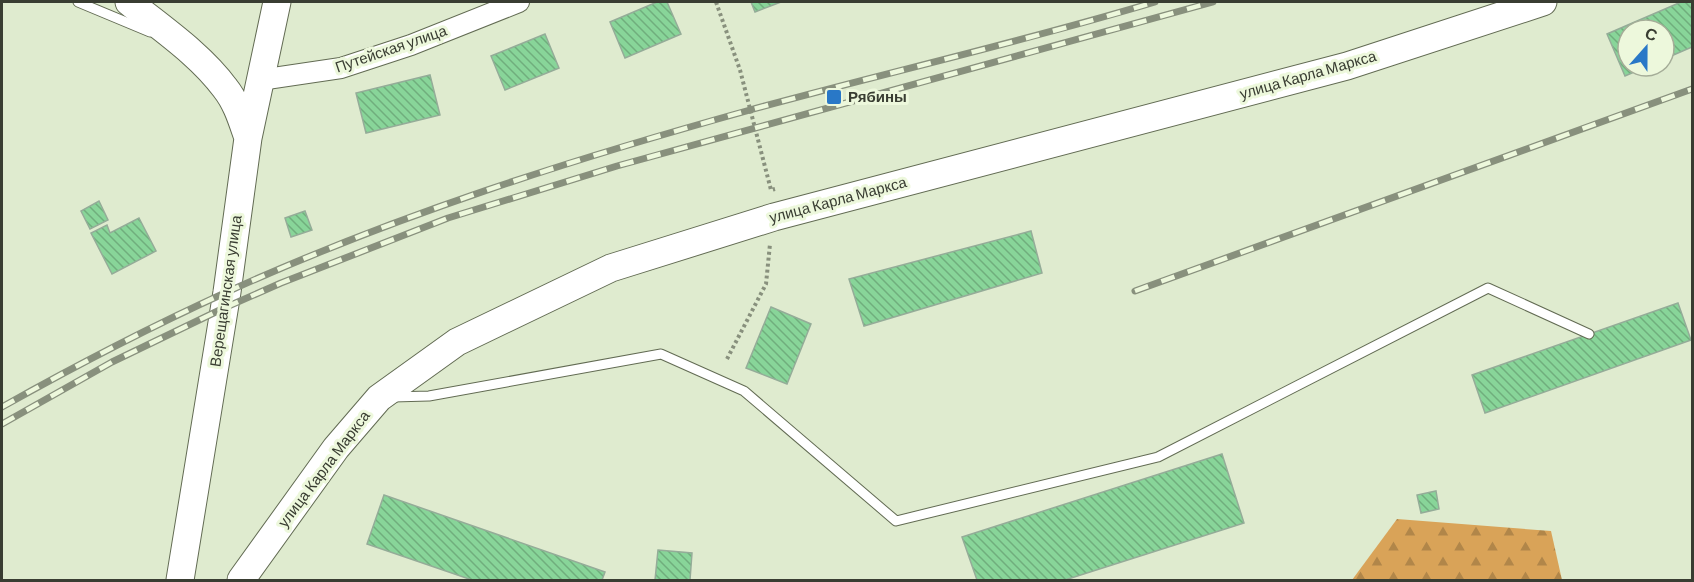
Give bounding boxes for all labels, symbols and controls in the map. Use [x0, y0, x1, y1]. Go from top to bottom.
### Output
north arrow [1616, 18, 1676, 78]
street label: Путейская улица [333, 20, 449, 76]
text: С [1643, 23, 1661, 45]
street label: улица Карла Маркса [1237, 46, 1379, 102]
place label: Рябины [848, 87, 907, 105]
marker: Рябины [825, 88, 843, 106]
street label: улица Карла Маркса [767, 172, 909, 226]
street label: Верещагинская улица [205, 213, 245, 368]
street label: улица Карла Маркса [274, 406, 373, 530]

